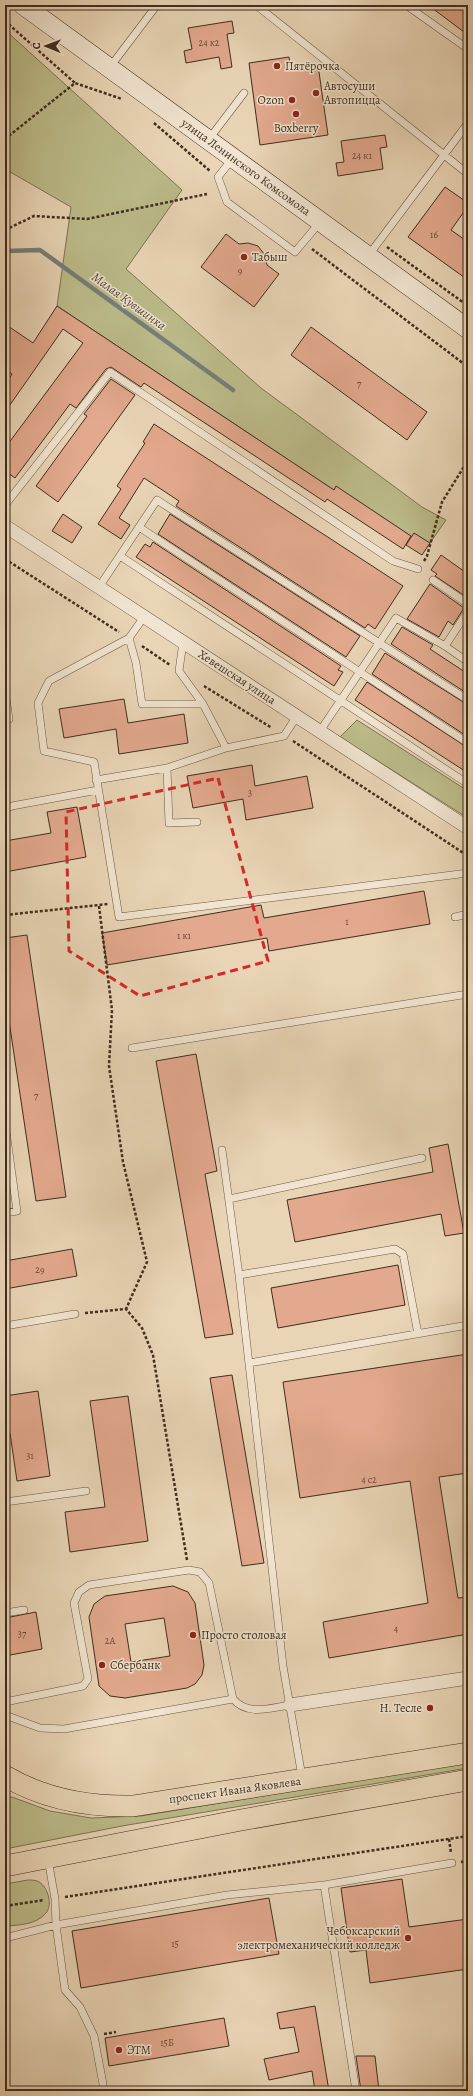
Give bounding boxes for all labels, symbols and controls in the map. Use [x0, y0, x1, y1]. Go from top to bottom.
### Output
north arrow [26, 26, 66, 66]
house number: 24 к2 [198, 36, 220, 49]
text: С [29, 42, 44, 49]
place label: Пятёрочка [285, 58, 340, 74]
marker: Пятёрочка [272, 61, 282, 71]
place label: Автосуши Автопицца [323, 78, 381, 108]
marker: Автосуши Автопицца [311, 88, 321, 98]
place label: Ozon [258, 92, 284, 108]
marker: Ozon [287, 95, 297, 105]
marker: Boxberry [291, 109, 301, 119]
street label: улица Ленинского Комсомола [177, 114, 314, 220]
place label: Boxberry [274, 120, 319, 136]
house number: 24 к1 [352, 149, 373, 162]
house number: 16 [430, 228, 438, 241]
place label: Табыш [252, 249, 288, 265]
marker: Табыш [239, 252, 249, 262]
house number: 9 [238, 264, 243, 277]
water label: Малая Кувшинка [88, 268, 170, 334]
house number: 7 [357, 377, 362, 390]
street label: Хевешская улица [195, 646, 279, 708]
house number: 3 [248, 786, 252, 799]
house number: 1 [345, 915, 349, 928]
house number: 1 к1 [177, 929, 192, 942]
house number: 7 [34, 1089, 39, 1102]
house number: 29 [35, 1263, 45, 1276]
house number: 31 [26, 1449, 34, 1462]
house number: 4 с2 [361, 1473, 377, 1486]
house number: 4 [394, 1622, 399, 1635]
house number: 37 [18, 1627, 27, 1640]
place label: Просто столовая [201, 1627, 287, 1643]
marker: Просто столовая [188, 1630, 198, 1640]
house number: 2А [105, 1634, 115, 1647]
place label: Сбербанк [110, 1657, 161, 1673]
marker: Сбербанк [97, 1660, 107, 1670]
place label: Н. Тесле [380, 1700, 422, 1716]
marker: Н. Тесле [425, 1703, 435, 1713]
street label: проспект Ивана Яковлева [168, 1773, 303, 1807]
place label: Чебоксарский электромеханический колледж [237, 1923, 400, 1953]
marker: Чебоксарский электромеханический колледж [403, 1933, 413, 1943]
house number: 15 [171, 1937, 179, 1950]
house number: 15Б [160, 2036, 174, 2049]
place label: ЭТМ [127, 2042, 151, 2058]
marker: ЭТМ [114, 2045, 124, 2055]

